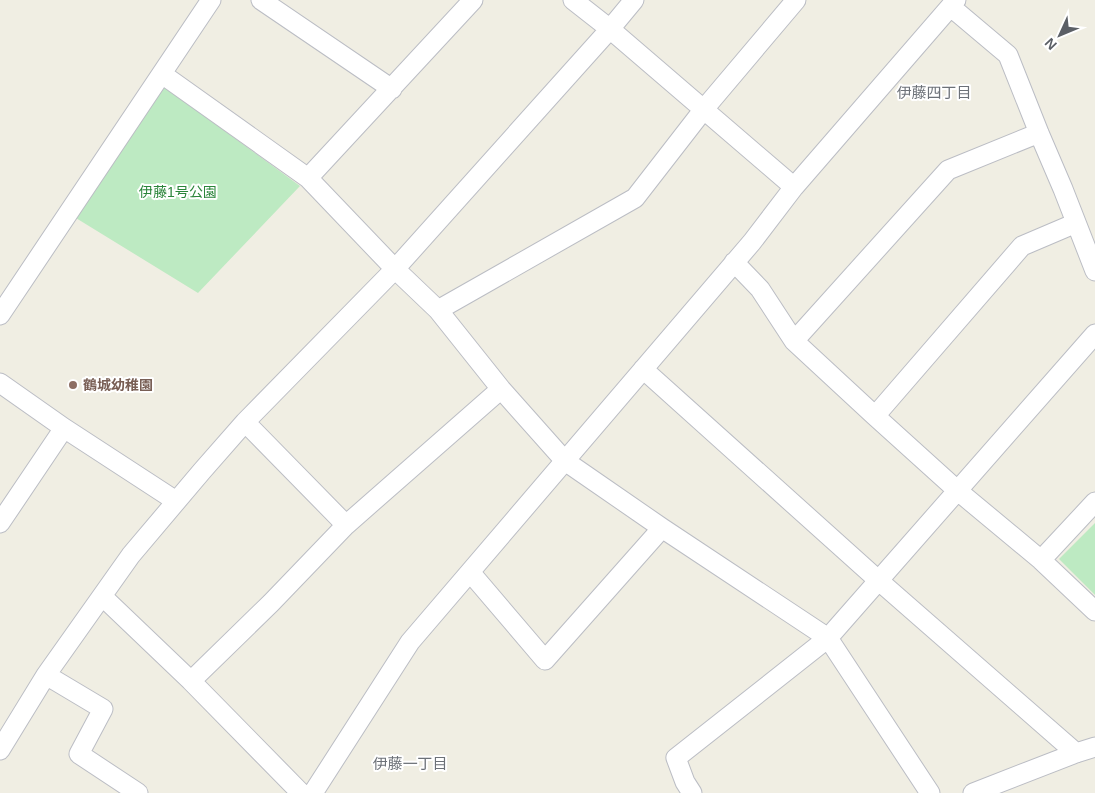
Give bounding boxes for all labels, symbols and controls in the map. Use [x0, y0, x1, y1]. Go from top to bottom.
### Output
north arrow [1035, 10, 1085, 60]
text: N [1041, 35, 1060, 53]
district label: 伊藤四丁目 [896, 84, 972, 101]
park label: 伊藤1号公園 [139, 184, 217, 200]
place label: 鶴城幼稚園 [83, 377, 153, 393]
marker: 鶴城幼稚園 [67, 379, 79, 391]
district label: 伊藤一丁目 [372, 755, 448, 772]

